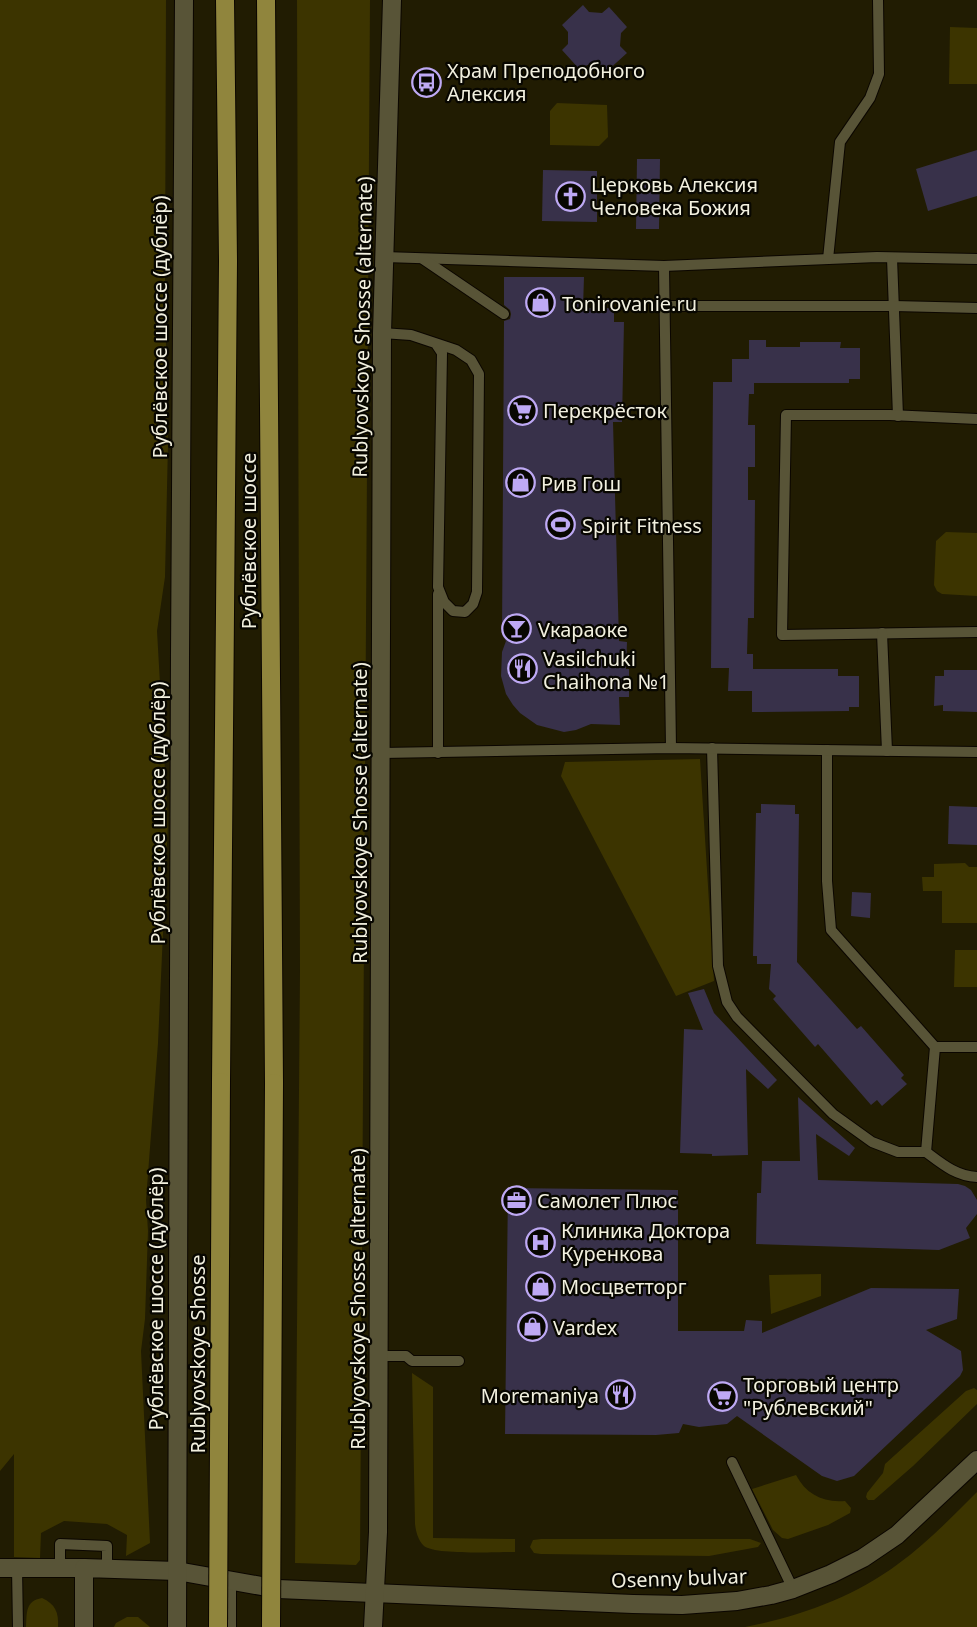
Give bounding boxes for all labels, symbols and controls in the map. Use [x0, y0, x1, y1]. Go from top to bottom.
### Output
place label: Храм Преподобного Алексия [447, 57, 645, 107]
bus stop icon: Храм Преподобного Алексия [410, 66, 442, 98]
place label: Церковь Алексия Человека Божия [591, 171, 758, 221]
street label: Rublyovskoye Shosse (alternate) [346, 176, 378, 478]
church icon: Церковь Алексия Человека Божия [554, 180, 586, 212]
street label: Рублёвское шоссе (дублёр) [146, 196, 173, 458]
shop icon: Tonirovanie.ru [525, 287, 557, 319]
place label: Tonirovanie.ru [562, 290, 697, 317]
supermarket icon: Перекрёсток [506, 394, 538, 426]
place label: Перекрёсток [543, 397, 667, 424]
street label: Рублёвское шоссе [235, 453, 262, 629]
shop icon: Рив Гош [504, 467, 536, 499]
place label: Рив Гош [541, 470, 621, 497]
sports icon: Spirit Fitness [545, 509, 577, 541]
place label: Spirit Fitness [582, 512, 702, 539]
bar icon: Vкараоке [501, 613, 533, 645]
place label: Vкараоке [538, 616, 628, 643]
place label: Vasilchuki Chaihona №1 [543, 645, 669, 695]
restaurant icon: Vasilchuki Chaihona №1 [506, 653, 538, 685]
street label: Rublyovskoye Shosse (alternate) [346, 662, 373, 964]
street label: Рублёвское шоссе (дублёр) [144, 682, 171, 944]
street label: Rublyovskoye Shosse (alternate) [344, 1148, 371, 1450]
street label: Рублёвское шоссе (дублёр) [142, 1168, 169, 1430]
office icon: Самолет Плюс [500, 1184, 532, 1216]
place label: Самолет Плюс [537, 1187, 678, 1214]
place label: Клиника Доктора Куренкова [561, 1217, 730, 1267]
hospital icon: Клиника Доктора Куренкова [524, 1226, 556, 1258]
street label: Rublyovskoye Shosse [184, 1255, 211, 1453]
shop icon: Мосцветторг [524, 1270, 556, 1302]
place label: Мосцветторг [561, 1273, 687, 1300]
shop icon: Vardex [516, 1311, 548, 1343]
place label: Vardex [553, 1314, 618, 1341]
place label: Торговый центр "Рублевский" [743, 1371, 899, 1421]
restaurant icon: Moremaniya [604, 1379, 636, 1411]
supermarket icon: Торговый центр "Рублевский" [706, 1380, 738, 1412]
place label: Moremaniya [481, 1382, 599, 1409]
street label: Osenny bulvar [611, 1562, 747, 1594]

